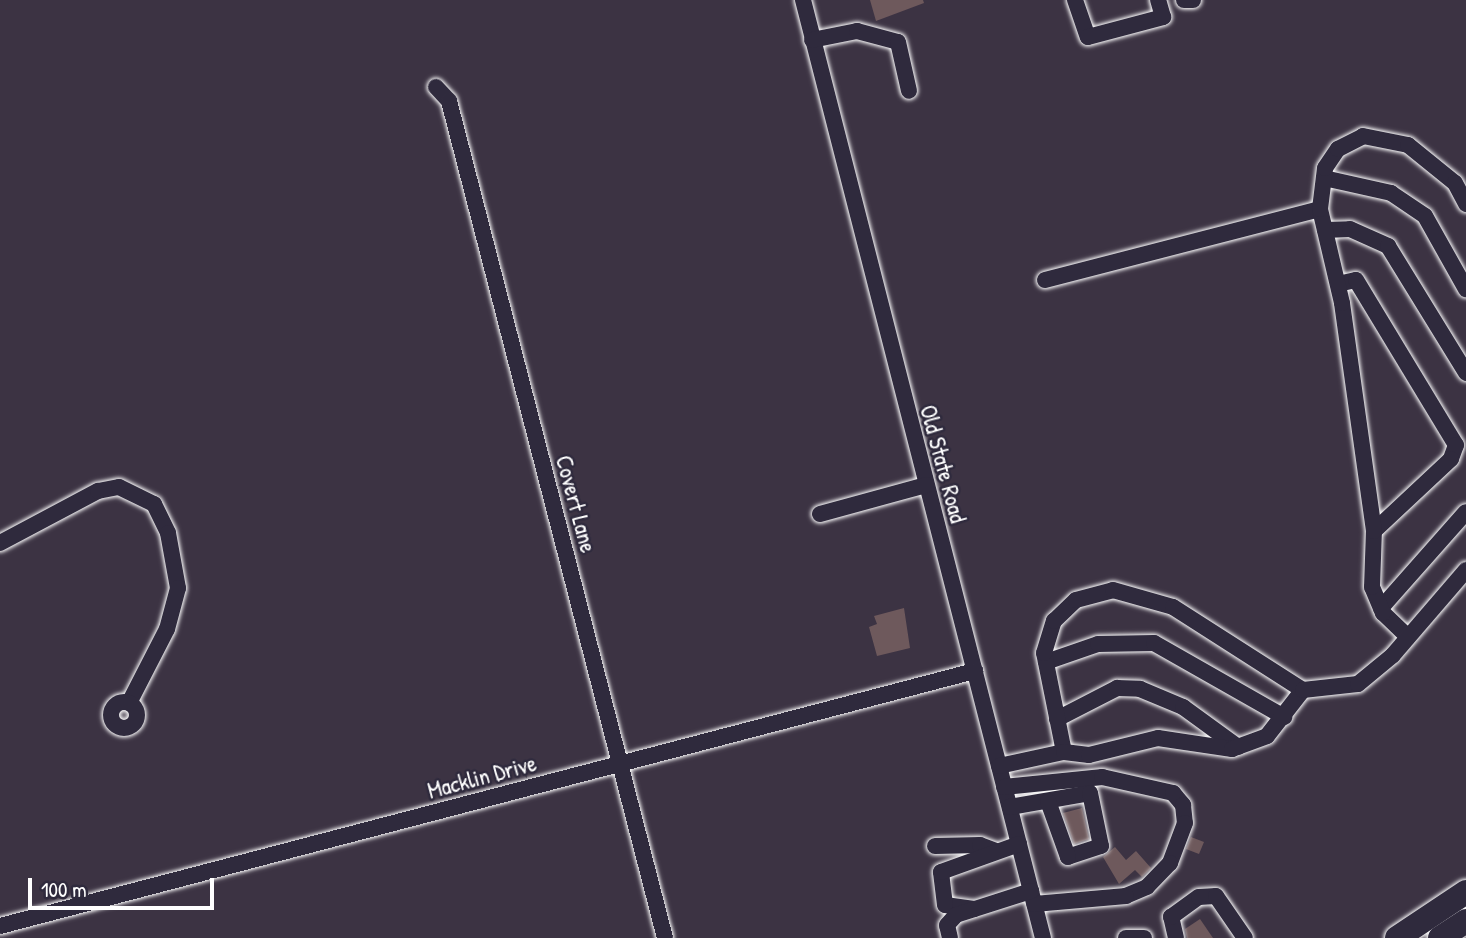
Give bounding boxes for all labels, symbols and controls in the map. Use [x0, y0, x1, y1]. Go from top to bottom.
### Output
street label: Old State Road [914, 402, 972, 526]
street label: Covert Lane [550, 452, 602, 556]
street label: Macklin Drive [425, 749, 539, 805]
scale bar [32, 864, 217, 908]
text: 100 m [41, 875, 87, 904]

